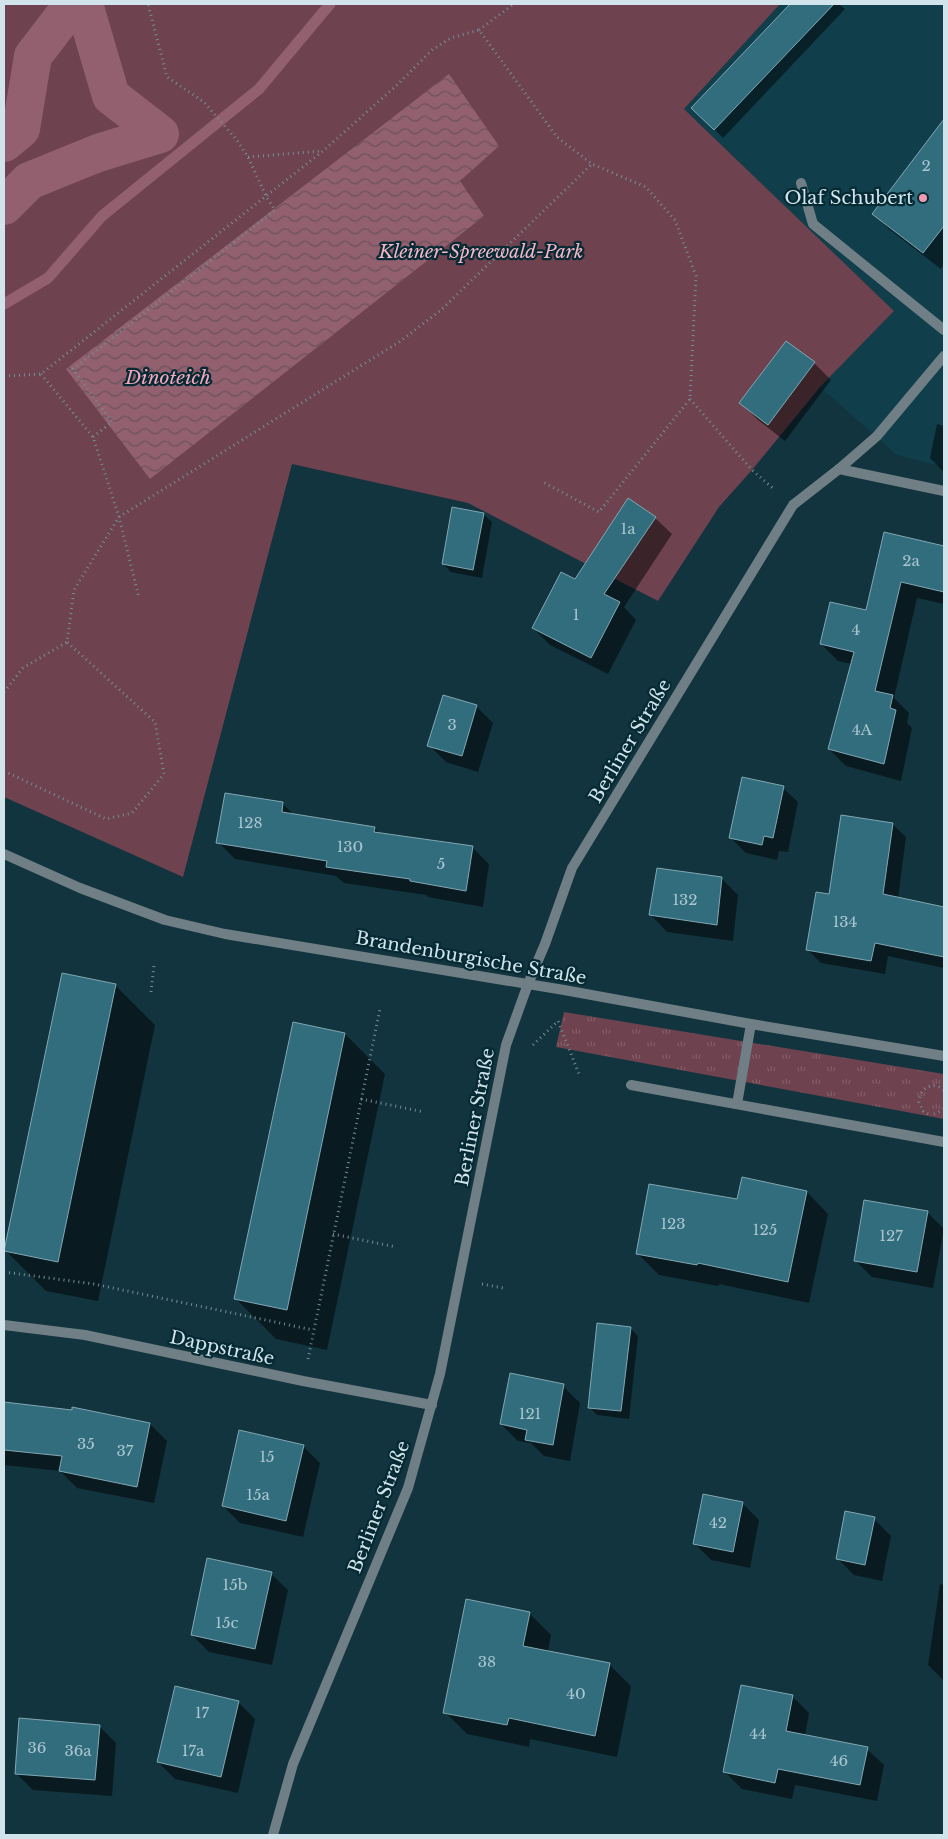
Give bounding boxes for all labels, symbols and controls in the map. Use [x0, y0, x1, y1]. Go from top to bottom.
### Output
house number: 2 [921, 156, 931, 175]
place label: Olaf Schubert [785, 187, 913, 209]
marker: Olaf Schubert [917, 192, 929, 204]
park label: Kleiner-Spreewald-Park [378, 241, 583, 263]
water label: Dinoteich [124, 366, 211, 389]
house number: 1a [620, 519, 636, 538]
house number: 2a [902, 551, 920, 570]
house number: 1 [573, 605, 579, 624]
house number: 4 [852, 620, 860, 639]
street label: Berliner Straße [584, 675, 676, 807]
house number: 3 [447, 715, 457, 734]
house number: 4A [852, 720, 873, 739]
house number: 128 [237, 813, 263, 832]
house number: 130 [337, 837, 363, 856]
house number: 5 [437, 854, 445, 873]
house number: 132 [672, 890, 698, 909]
house number: 134 [833, 912, 857, 931]
street label: Brandenburgische Straße [354, 927, 588, 989]
street label: Berliner Straße [451, 1046, 499, 1188]
house number: 123 [660, 1214, 686, 1233]
house number: 125 [753, 1220, 777, 1239]
house number: 127 [879, 1226, 903, 1245]
street label: Dappstraße [168, 1326, 276, 1370]
house number: 121 [519, 1404, 541, 1423]
house number: 35 [77, 1434, 95, 1453]
street label: Berliner Straße [344, 1438, 414, 1576]
house number: 37 [117, 1441, 134, 1460]
house number: 15 [259, 1447, 275, 1466]
house number: 15a [246, 1485, 270, 1504]
house number: 42 [709, 1513, 727, 1532]
house number: 15b [222, 1575, 248, 1594]
house number: 15c [215, 1613, 239, 1632]
house number: 38 [478, 1652, 496, 1671]
house number: 40 [566, 1684, 586, 1703]
house number: 17 [195, 1703, 210, 1722]
house number: 44 [749, 1724, 767, 1743]
house number: 36 [28, 1738, 46, 1757]
house number: 36a [64, 1741, 92, 1760]
house number: 17a [182, 1741, 205, 1760]
house number: 46 [830, 1751, 848, 1770]

